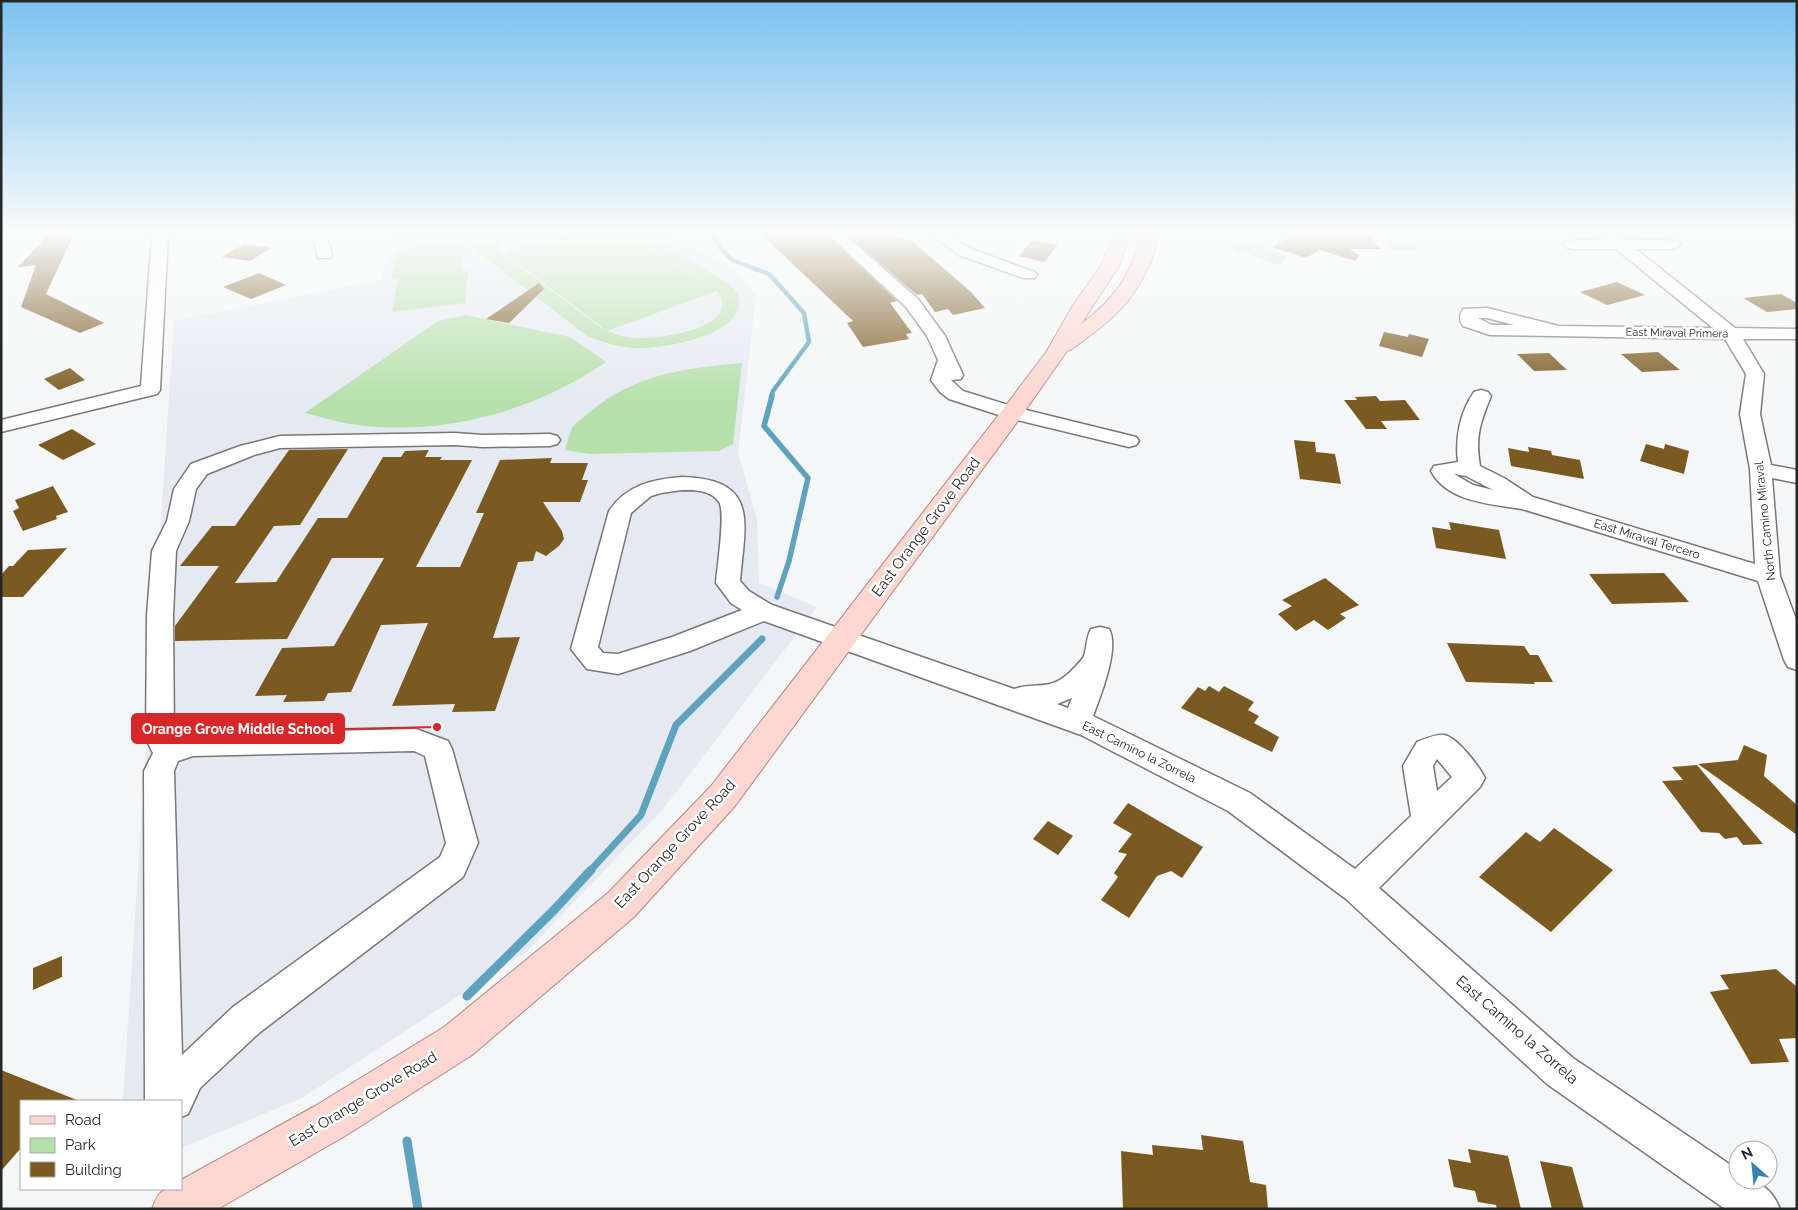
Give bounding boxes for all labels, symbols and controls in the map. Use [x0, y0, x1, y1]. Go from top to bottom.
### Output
street label: East Miraval Primera [1625, 326, 1729, 340]
street label: East Orange Grove Road [868, 454, 984, 600]
street label: North Camino Miraval [1752, 460, 1778, 581]
street label: East Miraval Tercero [1592, 516, 1702, 562]
callout: Orange Grove Middle School [132, 714, 344, 743]
street label: East Camino la Zorrela [1080, 718, 1198, 786]
text: Orange Grove Middle School [142, 721, 335, 737]
street label: East Orange Grove Road [611, 776, 739, 912]
street label: East Camino la Zorrela [1452, 972, 1582, 1088]
street label: East Orange Grove Road [286, 1048, 440, 1150]
legend [20, 1100, 182, 1190]
text: Road [65, 1111, 101, 1129]
text: Park [65, 1136, 96, 1154]
north arrow [1728, 1140, 1778, 1190]
text: N [1739, 1144, 1755, 1163]
text: Building [65, 1161, 122, 1179]

